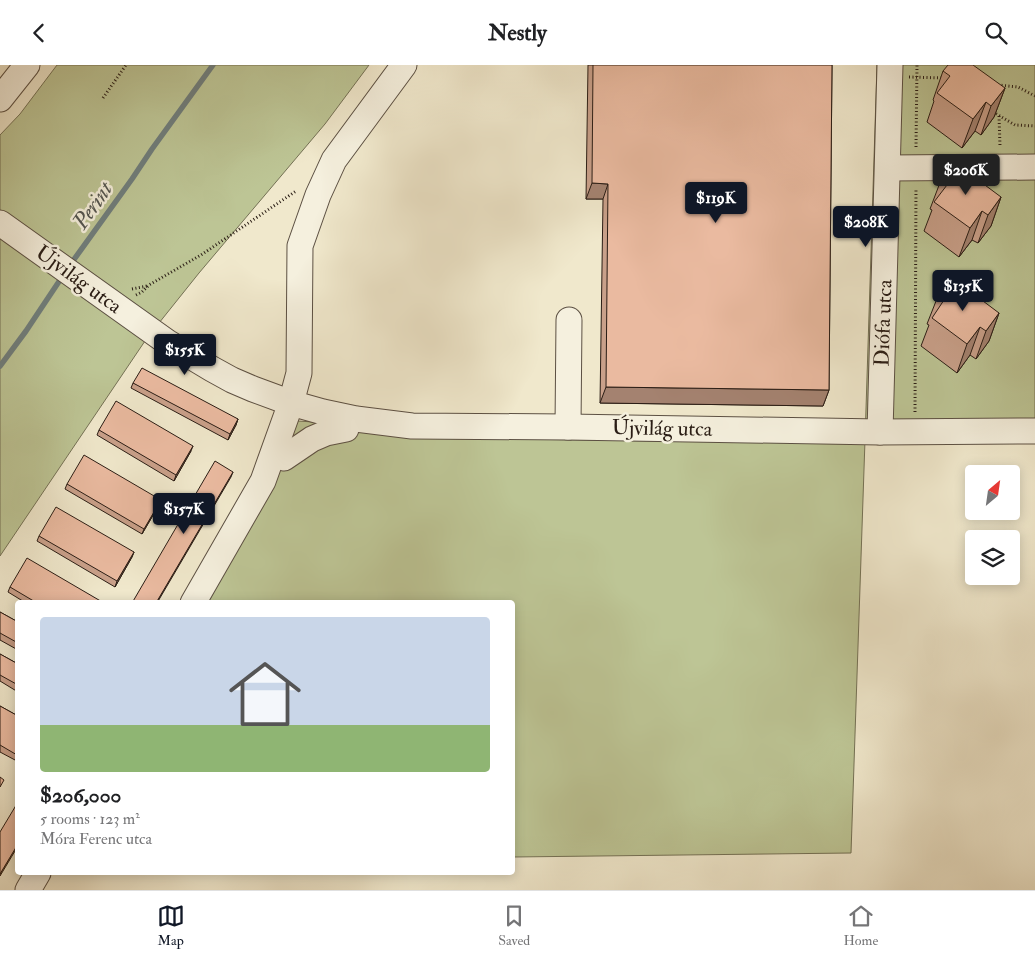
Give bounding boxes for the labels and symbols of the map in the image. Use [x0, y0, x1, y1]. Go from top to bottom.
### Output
pin: $206K [931, 153, 1001, 196]
water label: Perint [66, 175, 120, 236]
pin: $119K [681, 181, 751, 224]
pin: $208K [831, 205, 901, 248]
street label: Újvilág utca [30, 239, 128, 320]
pin: $135K [928, 269, 998, 312]
street label: Diófa utca [868, 279, 899, 367]
pin: $155K [150, 333, 220, 376]
street label: Újvilág utca [612, 414, 713, 443]
north arrow [965, 465, 1020, 520]
pin: $157K [149, 493, 219, 535]

